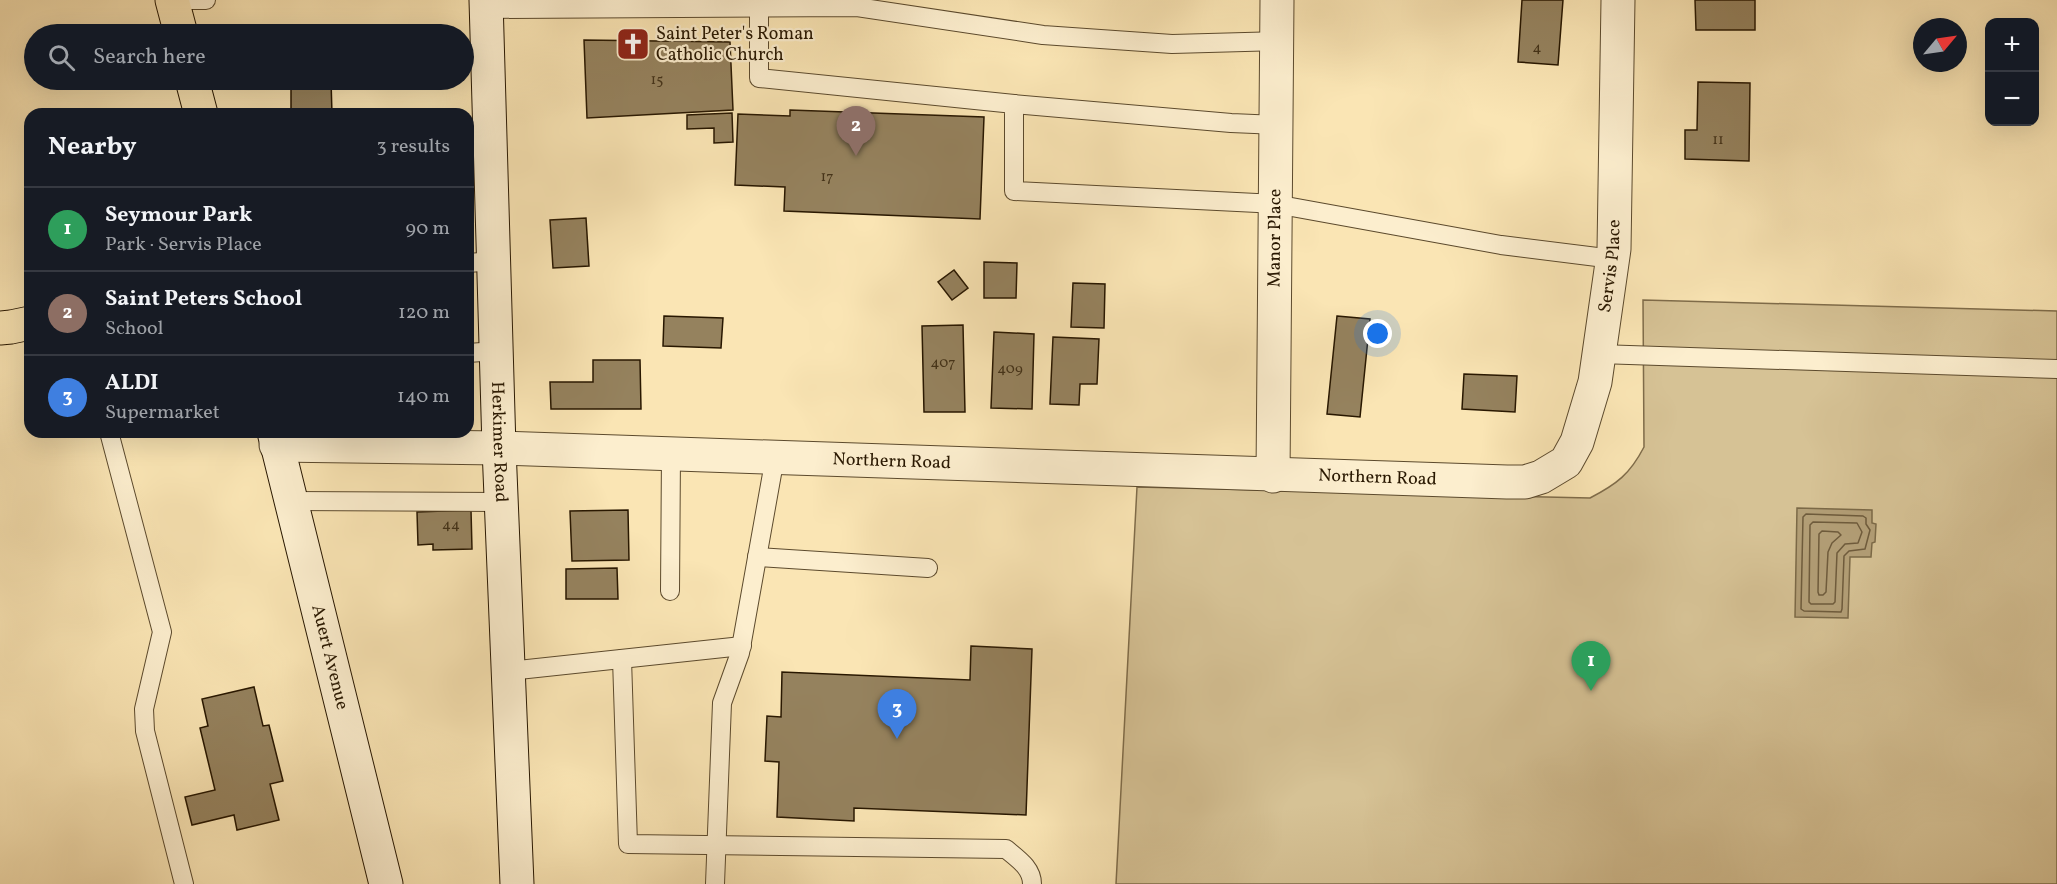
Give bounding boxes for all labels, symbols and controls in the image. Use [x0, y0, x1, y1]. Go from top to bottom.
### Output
north arrow [1913, 18, 1967, 72]
map controls [1985, 18, 2039, 126]
button: + [1985, 18, 2039, 72]
place label: Saint Peter's Roman Catholic Church [656, 22, 814, 68]
search box [24, 24, 474, 90]
church icon: Saint Peter's Roman Catholic Church [615, 26, 651, 62]
house number: 4 [1533, 38, 1542, 59]
icon: search [45, 41, 78, 74]
text: Search here [93, 42, 206, 73]
house number: 15 [650, 70, 664, 91]
button: − [1985, 72, 2039, 126]
pin: 2 [836, 106, 876, 156]
text: Nearby [48, 129, 137, 165]
house number: 11 [1712, 130, 1724, 151]
text: 3 results [376, 133, 450, 161]
house number: 17 [820, 167, 834, 188]
street label: Manor Place [1262, 189, 1288, 287]
text: Seymour Park [105, 200, 252, 231]
text: 1 [63, 215, 72, 243]
text: 90 m [406, 215, 450, 243]
street label: Servis Place [1593, 219, 1627, 314]
text: Park · Servis Place [105, 231, 262, 259]
text: Saint Peters School [105, 284, 302, 315]
text: 2 [62, 299, 73, 327]
text: 120 m [398, 299, 450, 327]
text: School [105, 315, 163, 343]
your location [1363, 319, 1392, 348]
house number: 407 [931, 353, 955, 374]
house number: 409 [997, 359, 1023, 380]
text: ALDI [105, 368, 158, 399]
street label: Herkimer Road [485, 381, 514, 503]
text: 3 [62, 383, 73, 411]
text: 140 m [397, 383, 450, 411]
text: Supermarket [105, 399, 220, 427]
street label: Northern Road [832, 447, 951, 476]
street label: Northern Road [1318, 463, 1437, 492]
house number: 44 [442, 515, 460, 536]
street label: Auert Avenue [305, 602, 355, 712]
pin: 1 [1572, 642, 1610, 691]
pin: 3 [878, 690, 916, 739]

